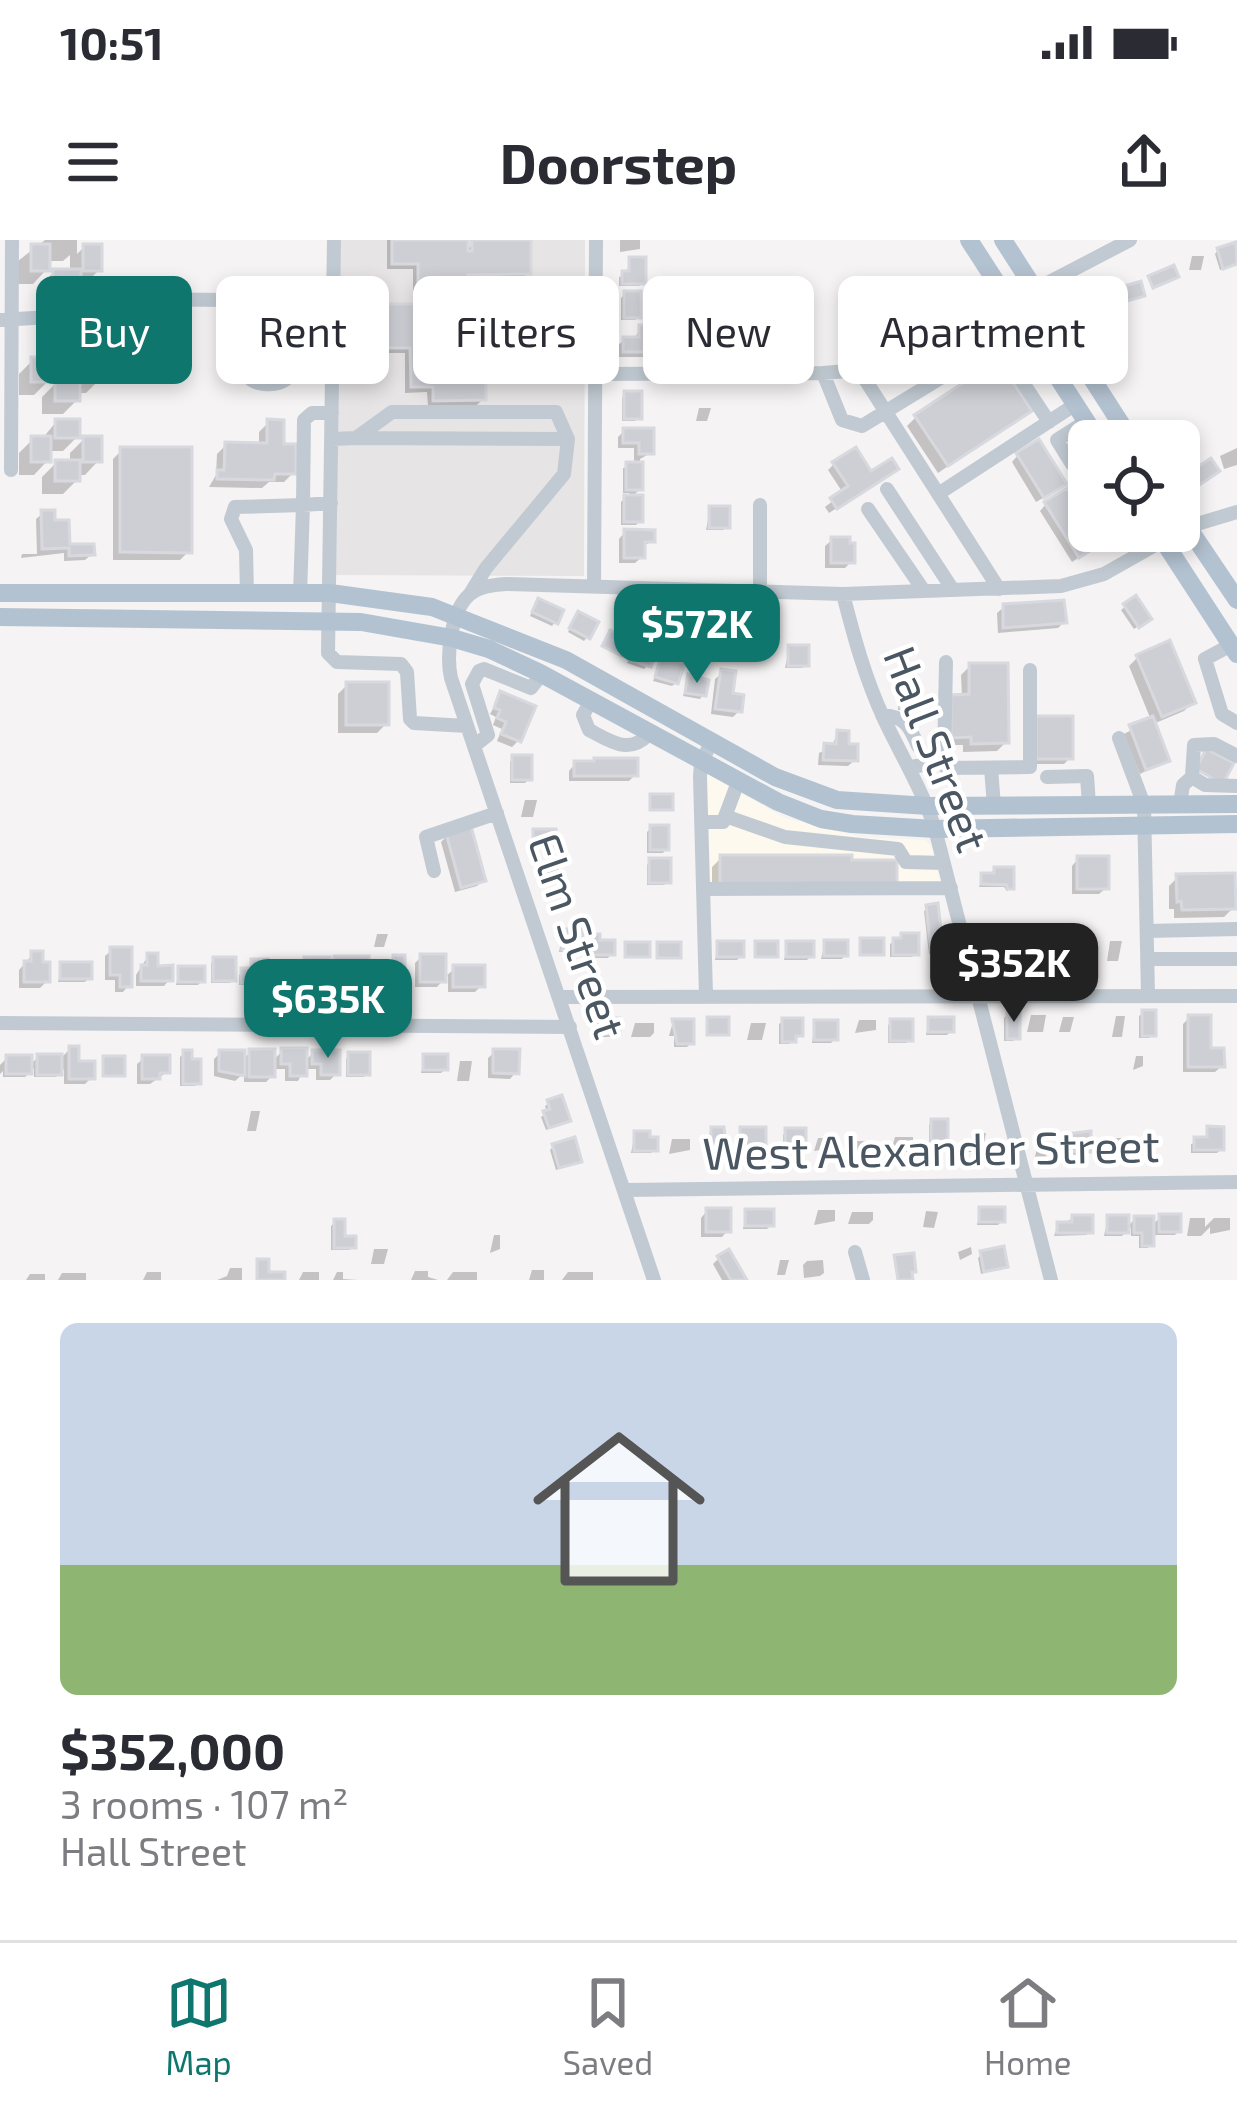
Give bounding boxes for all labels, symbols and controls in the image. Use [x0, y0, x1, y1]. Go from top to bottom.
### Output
text: 10:51 [60, 15, 164, 69]
icon: menu [60, 129, 126, 195]
icon: share [1111, 129, 1177, 195]
text: Doorstep [500, 130, 737, 195]
chip: Buy [36, 276, 192, 384]
chip: Rent [216, 276, 389, 384]
chip: Filters [413, 276, 619, 384]
chip: New [643, 276, 814, 384]
chip: Apartment [838, 276, 1128, 384]
map controls [1068, 420, 1200, 552]
button: locate [1068, 420, 1200, 552]
pin: $572K [613, 584, 781, 686]
text: $572K [641, 599, 753, 646]
street label: Hall Street [874, 638, 1002, 859]
street label: Elm Street [519, 826, 639, 1045]
pin: $352K [930, 923, 1098, 1025]
text: $352K [957, 938, 1071, 985]
pin: $635K [244, 959, 412, 1061]
text: $635K [271, 974, 385, 1021]
street label: West Alexander Street [702, 1117, 1160, 1179]
icon: home [511, 1401, 727, 1617]
text: $352,000 [60, 1719, 285, 1780]
text: 3 rooms · 107 m² [60, 1780, 348, 1827]
text: Hall Street [60, 1827, 247, 1874]
tab: Map [165, 1970, 232, 2082]
tab: Saved [563, 1970, 653, 2082]
tab: Home [984, 1970, 1072, 2082]

